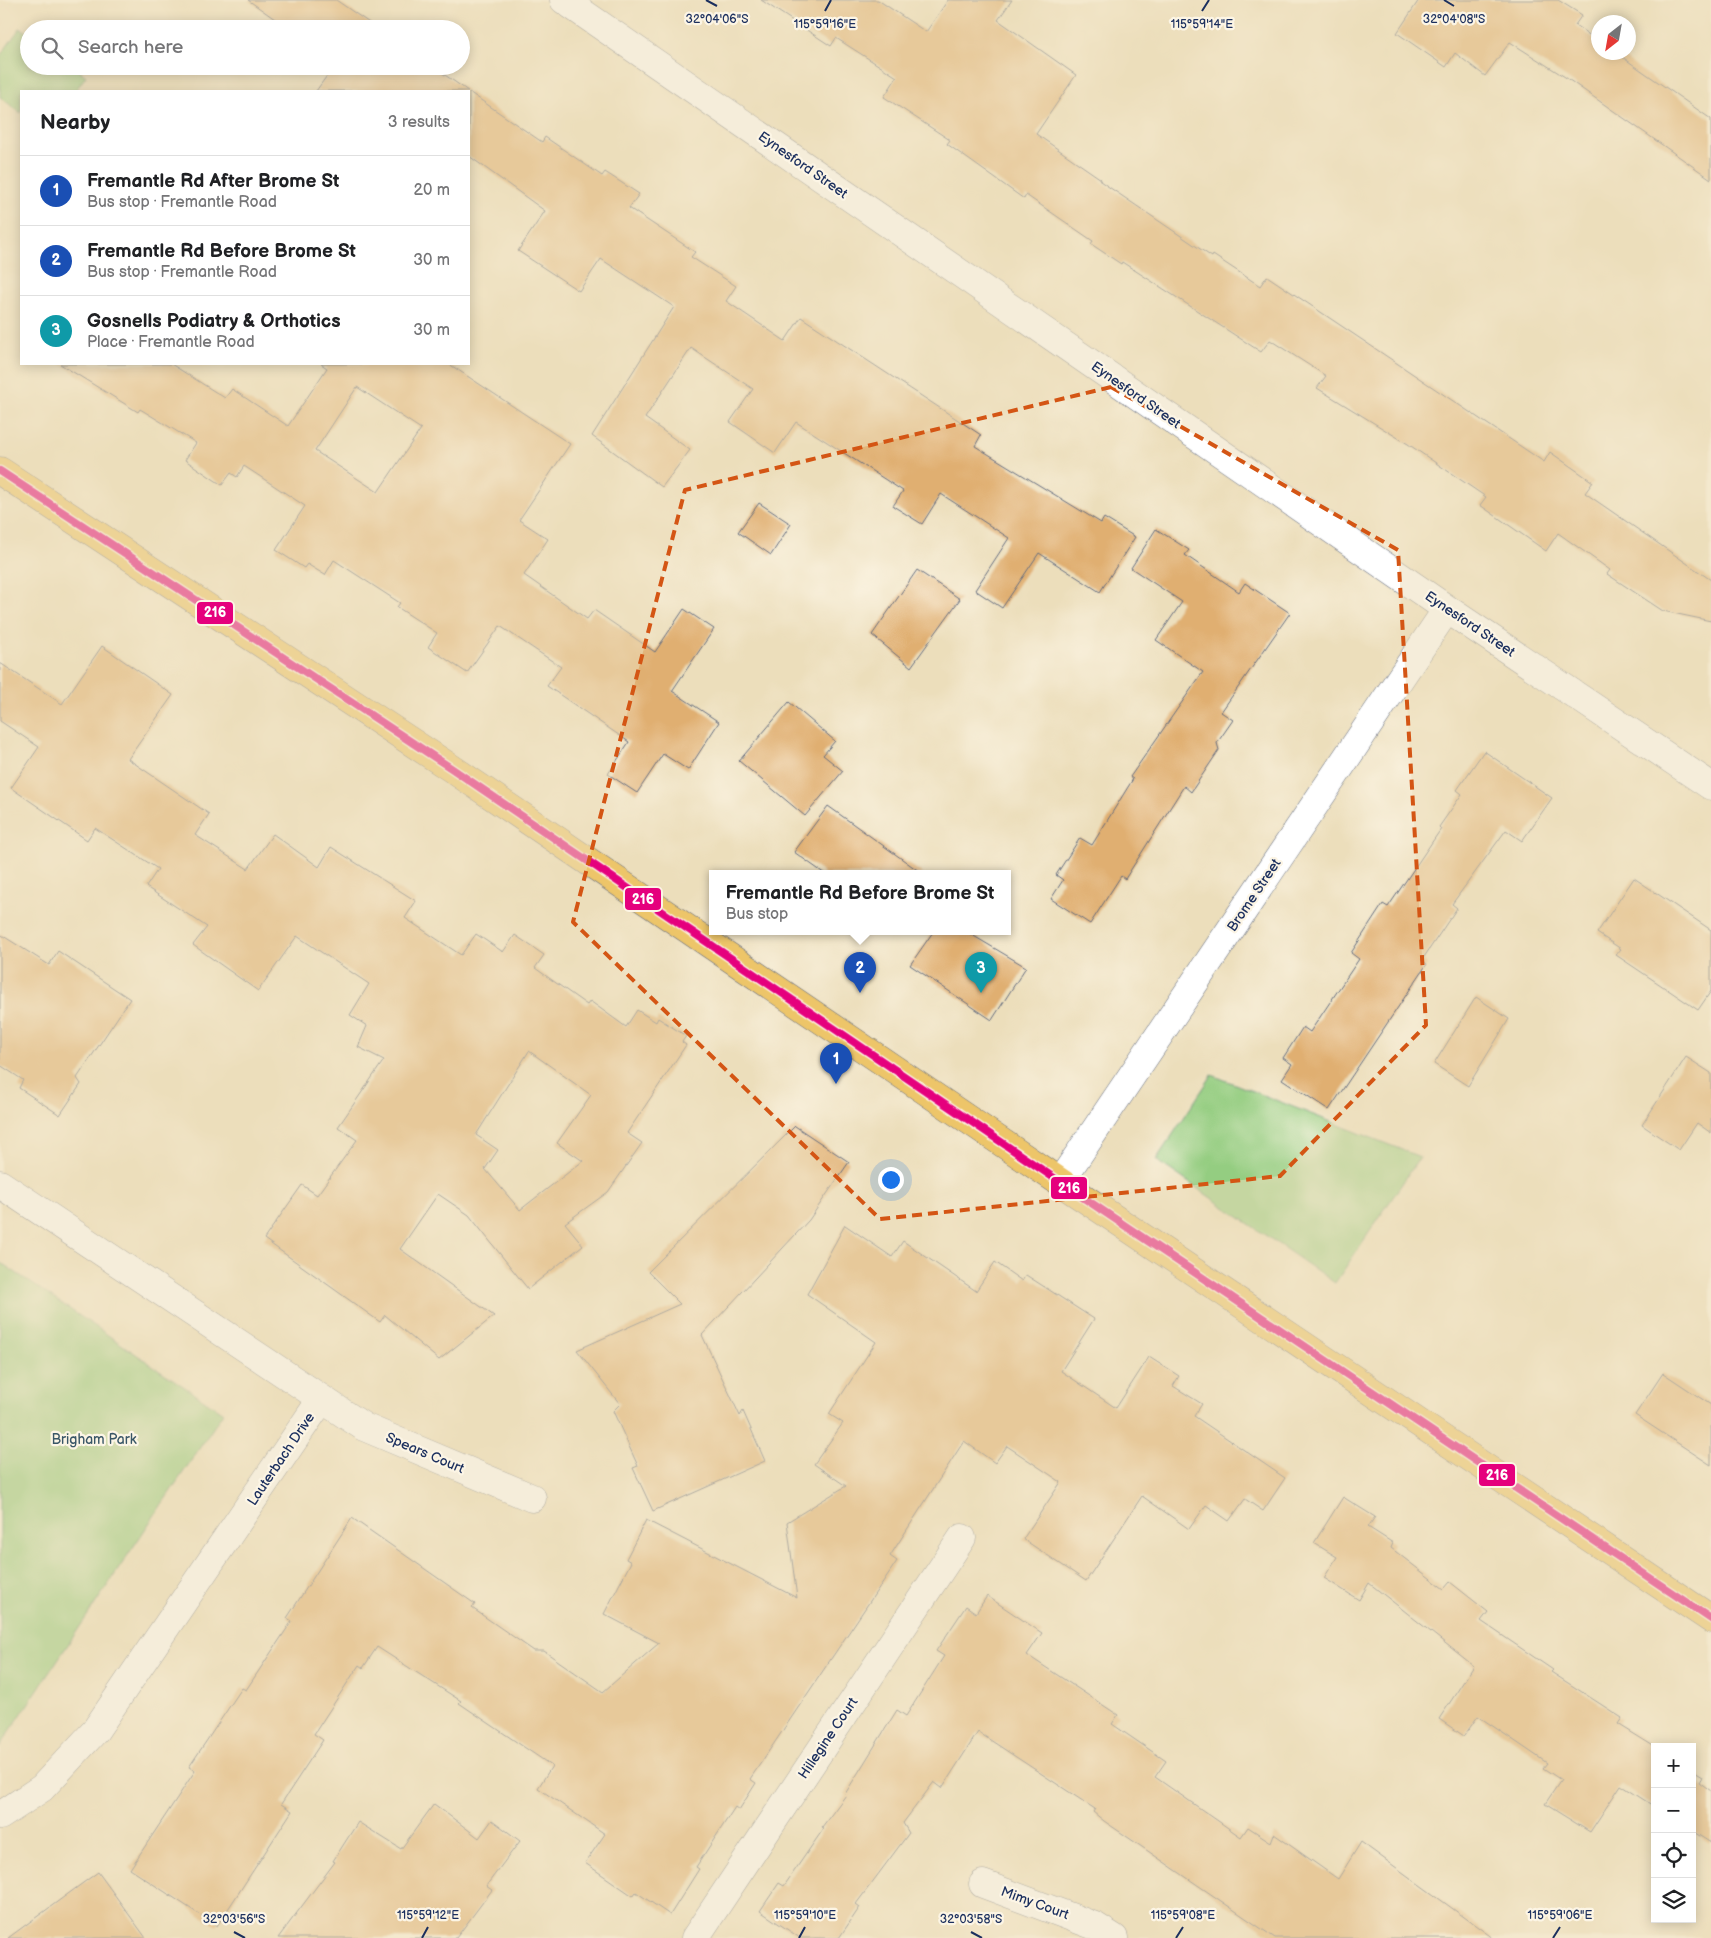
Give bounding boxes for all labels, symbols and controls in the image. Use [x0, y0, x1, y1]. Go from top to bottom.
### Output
text: 32°04'06"S [686, 12, 748, 27]
text: 32°04'08"S [1423, 12, 1485, 27]
north arrow [1591, 15, 1636, 60]
text: 115°59'16"E [794, 17, 856, 32]
text: 115°59'14"E [1171, 17, 1233, 32]
search box [20, 20, 470, 75]
icon: search [38, 34, 66, 62]
text: Search here [78, 36, 183, 59]
text: Nearby [40, 110, 110, 135]
text: 3 results [388, 113, 450, 132]
street label: Eynesford Street [755, 128, 852, 203]
text: Fremantle Rd After Brome St [87, 170, 339, 193]
text: 1 [53, 181, 59, 200]
text: 20 m [414, 181, 450, 200]
text: Bus stop · Fremantle Road [87, 193, 277, 212]
text: Fremantle Rd Before Brome St [87, 240, 356, 263]
text: 2 [51, 251, 61, 270]
text: 30 m [413, 251, 450, 270]
text: Bus stop · Fremantle Road [87, 263, 277, 282]
text: Gosnells Podiatry & Orthotics [87, 310, 341, 333]
text: 3 [51, 321, 61, 340]
text: 30 m [413, 321, 450, 340]
text: Place · Fremantle Road [87, 333, 255, 352]
street label: Eynesford Street [1088, 358, 1185, 433]
street label: Eynesford Street [1422, 588, 1519, 661]
line badge: 216 [196, 601, 234, 625]
text: 216 [204, 604, 226, 621]
street label: Brome Street [1223, 855, 1285, 935]
popup [709, 870, 1011, 935]
text: Fremantle Rd Before Brome St [726, 882, 994, 905]
line badge: 216 [624, 887, 662, 911]
text: 216 [632, 891, 654, 908]
text: Bus stop [726, 905, 788, 924]
pin: 2 [844, 952, 876, 993]
pin: 3 [965, 952, 997, 993]
pin: 1 [820, 1043, 852, 1084]
your location [878, 1167, 904, 1193]
line badge: 216 [1050, 1176, 1088, 1200]
text: 216 [1058, 1180, 1080, 1197]
street label: Lauterbach Drive [244, 1409, 318, 1509]
street label: Spears Court [383, 1429, 467, 1477]
park label: Brigham Park [51, 1431, 137, 1448]
line badge: 216 [1478, 1463, 1516, 1487]
text: 216 [1486, 1467, 1508, 1484]
street label: Hillegine Court [795, 1694, 862, 1782]
map controls [1651, 1743, 1696, 1923]
button: + [1651, 1743, 1696, 1788]
button: − [1651, 1788, 1696, 1833]
button: locate [1651, 1833, 1696, 1878]
button: layers [1651, 1878, 1696, 1923]
street label: Mimy Court [999, 1883, 1072, 1923]
text: 115°59'12"E [397, 1908, 459, 1923]
text: 115°59'10"E [774, 1908, 836, 1923]
text: 115°59'08"E [1151, 1908, 1215, 1923]
text: 115°59'06"E [1528, 1908, 1592, 1923]
text: 32°03'56"S [203, 1912, 265, 1927]
text: 32°03'58"S [940, 1912, 1002, 1927]

